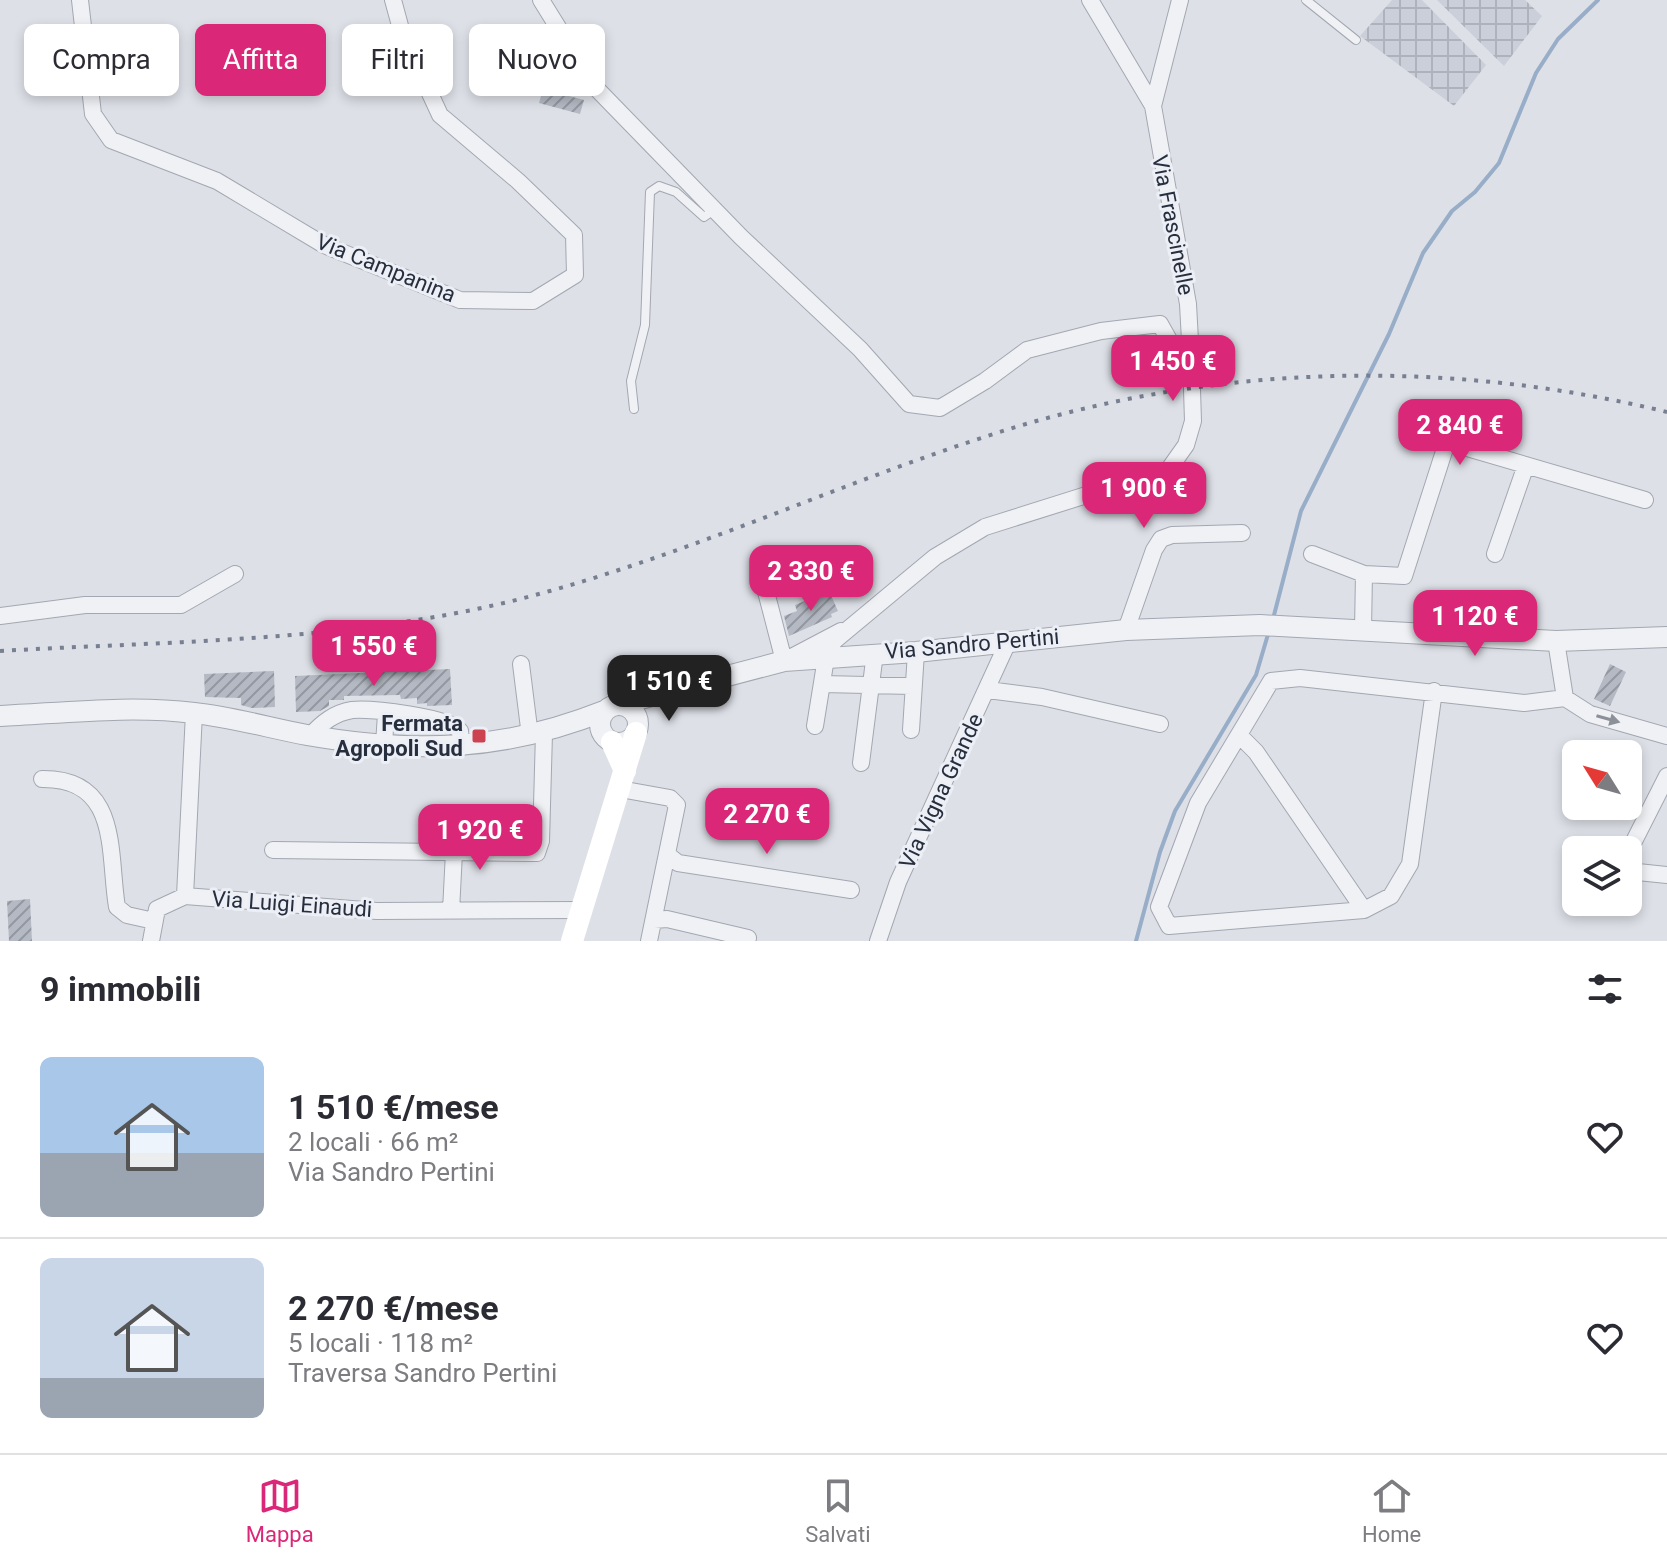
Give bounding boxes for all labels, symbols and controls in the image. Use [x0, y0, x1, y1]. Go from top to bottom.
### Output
chip: Compra [24, 24, 179, 96]
chip: Affitta [195, 24, 326, 96]
chip: Filtri [342, 24, 453, 96]
chip: Nuovo [469, 24, 605, 96]
street label: Via Frascinelle [1147, 153, 1199, 297]
street label: Via Campanina [313, 229, 459, 307]
pin: 1 450 € [1099, 335, 1247, 403]
text: 1 450 € [1129, 346, 1217, 376]
pin: 2 840 € [1386, 399, 1534, 467]
text: 2 840 € [1416, 410, 1504, 440]
pin: 1 900 € [1070, 462, 1218, 530]
text: 1 900 € [1100, 473, 1188, 503]
pin: 2 330 € [737, 545, 885, 613]
text: 2 330 € [767, 556, 855, 586]
pin: 1 120 € [1401, 590, 1549, 658]
text: 1 120 € [1431, 601, 1519, 631]
pin: 1 550 € [300, 620, 448, 688]
street label: Via Sandro Pertini [884, 624, 1060, 664]
text: 1 550 € [330, 631, 418, 661]
pin: 1 510 € [595, 655, 743, 723]
text: 1 510 € [625, 666, 713, 696]
street label: Via Vigna Grande [894, 709, 988, 873]
place label: Fermata Agropoli Sud [335, 711, 463, 761]
one-way arrow [1597, 713, 1621, 726]
marker: Fermata Agropoli Sud [470, 727, 488, 745]
north arrow [1562, 740, 1642, 820]
map controls [1562, 740, 1642, 916]
pin: 2 270 € [693, 788, 841, 856]
text: 2 270 € [723, 799, 811, 829]
pin: 1 920 € [406, 804, 554, 872]
text: 1 920 € [436, 815, 524, 845]
button: layers [1562, 836, 1642, 916]
street label: Via Luigi Einaudi [211, 886, 373, 922]
icon: filters [1583, 967, 1627, 1011]
text: 9 immobili [40, 969, 201, 1009]
text: 1 510 €/mese [288, 1087, 499, 1127]
icon: home [104, 1089, 200, 1185]
icon: heart [1583, 1115, 1627, 1159]
text: 2 locali · 66 m² [288, 1127, 458, 1157]
text: Via Sandro Pertini [288, 1157, 495, 1187]
text: 2 270 €/mese [288, 1288, 499, 1328]
icon: home [104, 1290, 200, 1386]
icon: heart [1583, 1316, 1627, 1360]
text: 5 locali · 118 m² [288, 1328, 473, 1358]
text: Traversa Sandro Pertini [288, 1358, 557, 1388]
tab: Mappa [246, 1474, 314, 1547]
tab: Salvati [805, 1474, 871, 1547]
tab: Home [1362, 1474, 1421, 1547]

